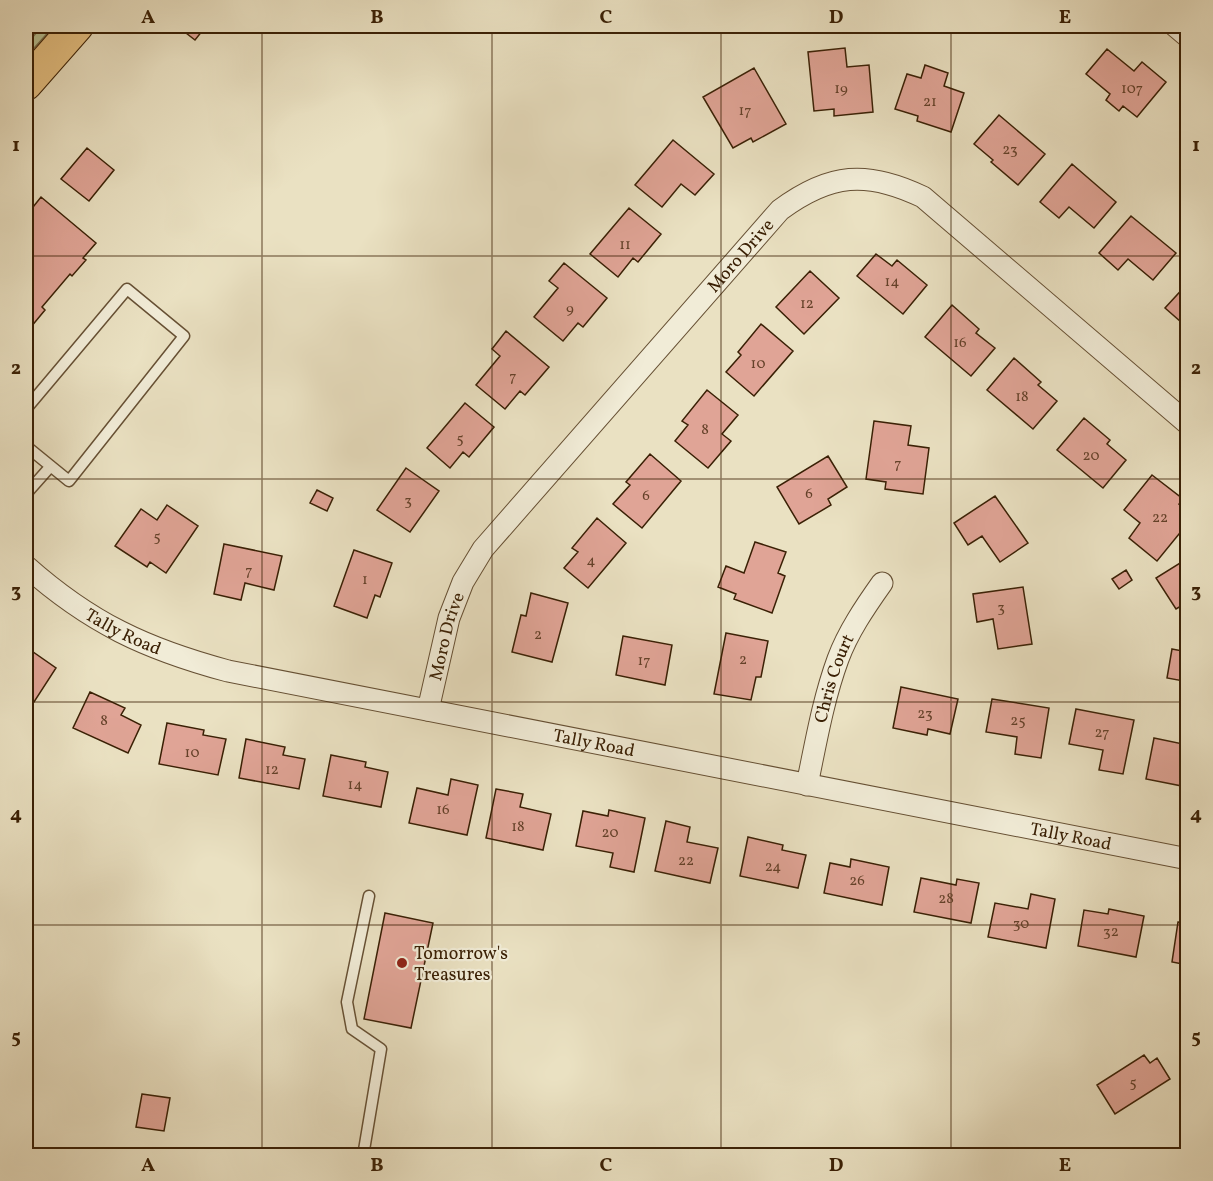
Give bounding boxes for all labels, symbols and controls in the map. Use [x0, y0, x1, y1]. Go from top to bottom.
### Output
text: A [141, 4, 155, 32]
text: B [370, 4, 384, 32]
text: C [600, 4, 613, 32]
text: D [829, 4, 843, 32]
text: E [1059, 4, 1071, 32]
house number: 19 [834, 79, 848, 100]
house number: 107 [1121, 79, 1143, 100]
house number: 21 [923, 92, 937, 113]
house number: 17 [738, 101, 752, 122]
text: 1 [12, 132, 20, 160]
text: 1 [1192, 132, 1200, 160]
house number: 23 [1002, 140, 1018, 161]
street label: Moro Drive [702, 214, 781, 299]
house number: 11 [619, 235, 631, 256]
house number: 14 [885, 272, 899, 293]
house number: 12 [800, 294, 814, 315]
house number: 9 [566, 299, 574, 320]
house number: 16 [953, 333, 967, 354]
house number: 10 [751, 354, 765, 375]
text: 2 [11, 355, 21, 383]
text: 2 [1191, 355, 1201, 383]
house number: 7 [509, 367, 517, 388]
house number: 18 [1015, 387, 1029, 408]
house number: 8 [701, 420, 709, 441]
house number: 5 [456, 429, 464, 450]
house number: 20 [1083, 446, 1099, 467]
house number: 7 [894, 454, 902, 475]
house number: 6 [805, 484, 813, 505]
house number: 6 [642, 486, 650, 507]
house number: 3 [404, 491, 412, 512]
house number: 22 [1152, 508, 1168, 529]
house number: 5 [153, 527, 161, 548]
house number: 4 [587, 551, 596, 572]
house number: 7 [245, 561, 253, 582]
house number: 1 [362, 570, 368, 591]
text: 3 [11, 578, 21, 606]
text: 3 [1191, 578, 1201, 606]
street label: Moro Drive [424, 589, 472, 683]
house number: 3 [997, 598, 1005, 619]
street label: Tally Road [79, 603, 165, 663]
house number: 2 [534, 625, 542, 646]
street label: Chris Court [809, 630, 861, 726]
house number: 2 [739, 650, 747, 671]
house number: 17 [637, 651, 651, 672]
house number: 23 [917, 704, 933, 725]
house number: 8 [100, 711, 108, 732]
house number: 25 [1010, 711, 1026, 732]
house number: 27 [1095, 723, 1109, 744]
street label: Tally Road [551, 724, 637, 764]
house number: 10 [185, 743, 199, 764]
house number: 12 [265, 760, 279, 781]
house number: 14 [348, 775, 362, 796]
house number: 16 [436, 800, 450, 821]
text: 4 [10, 801, 22, 829]
text: 4 [1190, 801, 1202, 829]
house number: 18 [511, 817, 525, 838]
street label: Tally Road [1028, 817, 1114, 858]
house number: 20 [602, 823, 618, 844]
house number: 22 [678, 851, 694, 872]
house number: 24 [765, 857, 781, 878]
house number: 26 [849, 871, 865, 892]
house number: 28 [938, 889, 954, 910]
house number: 30 [1013, 914, 1029, 935]
house number: 32 [1103, 922, 1119, 943]
place label: Tomorrow's Treasures [414, 942, 508, 988]
marker: Tomorrow's Treasures [395, 956, 409, 970]
text: 5 [11, 1024, 21, 1052]
text: 5 [1191, 1024, 1201, 1052]
house number: 5 [1129, 1073, 1137, 1094]
text: A [141, 1152, 155, 1180]
text: B [370, 1152, 384, 1180]
text: C [600, 1152, 613, 1180]
text: D [829, 1152, 843, 1180]
text: E [1059, 1152, 1071, 1180]

